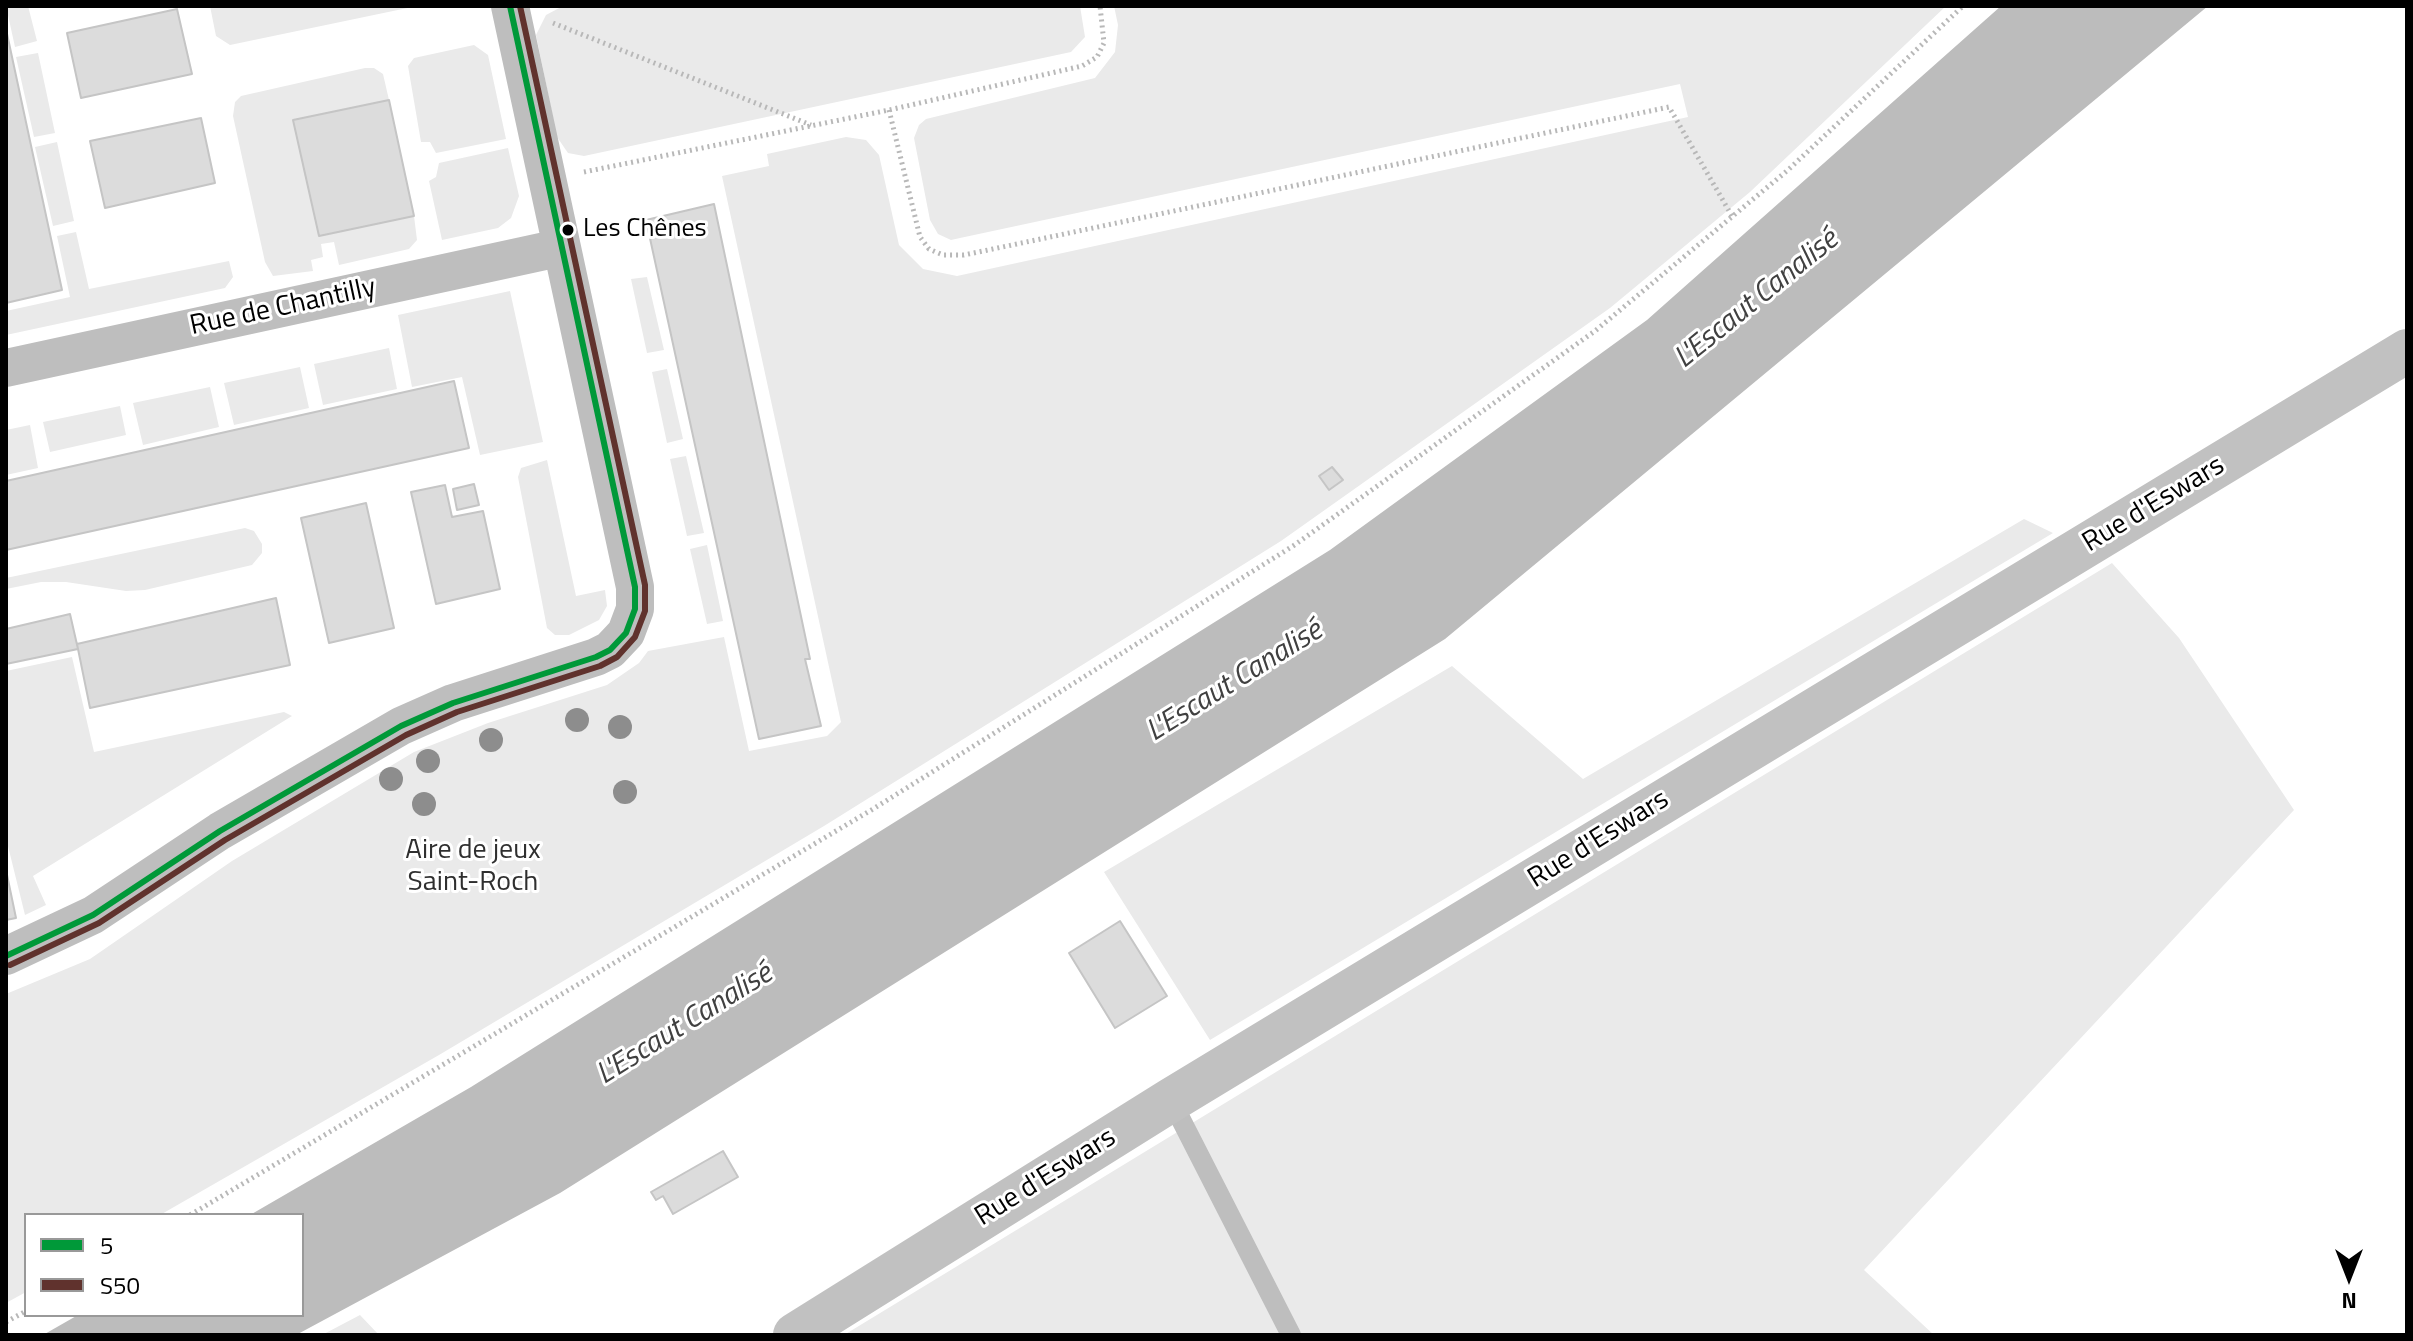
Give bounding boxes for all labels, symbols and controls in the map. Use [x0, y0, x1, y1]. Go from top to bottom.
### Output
place label: Les Chênes [583, 214, 707, 246]
marker: Les Chênes [560, 222, 576, 238]
water label: L'Escaut Canalisé [1668, 223, 1846, 377]
street label: Rue de Chantilly [187, 272, 379, 344]
street label: Rue d'Eswars [2077, 450, 2231, 560]
water label: L'Escaut Canalisé [1140, 614, 1330, 750]
street label: Rue d'Eswars [1523, 784, 1675, 896]
park label: Aire de jeux Saint-Roch [405, 834, 541, 900]
water label: L'Escaut Canalisé [590, 957, 780, 1093]
street label: Rue d'Eswars [970, 1122, 1122, 1234]
legend [24, 1213, 304, 1317]
text: 5 [100, 1227, 113, 1263]
north arrow [2309, 1237, 2389, 1317]
text: S50 [100, 1267, 140, 1303]
text: N [2341, 1284, 2357, 1318]

